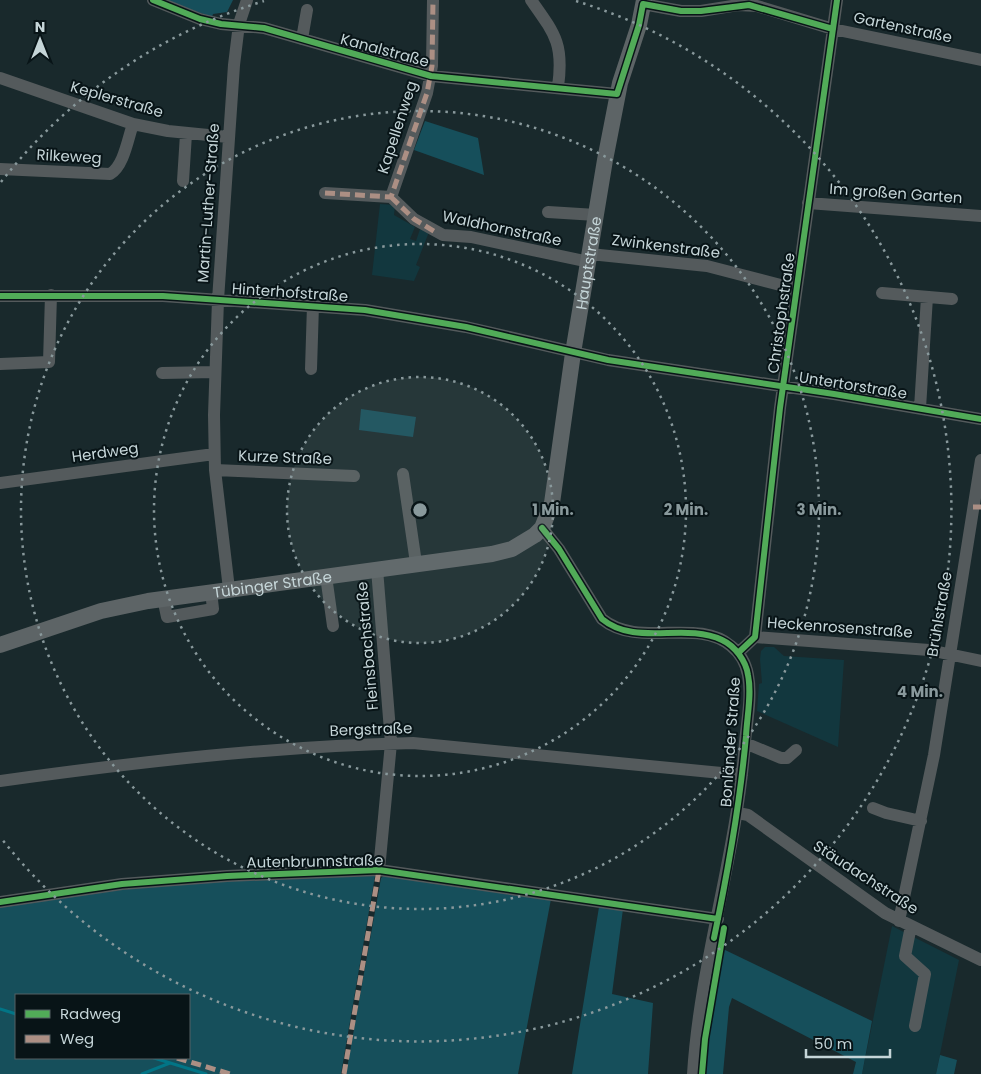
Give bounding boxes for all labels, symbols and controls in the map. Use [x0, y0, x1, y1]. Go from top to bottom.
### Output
street label: Gartenstraße [852, 6, 954, 48]
north arrow [15, 15, 65, 65]
text: N [35, 17, 45, 37]
street label: Kanalstraße [338, 28, 432, 72]
street label: Keplerstraße [68, 76, 166, 122]
street label: Kapellenweg [372, 78, 422, 176]
street label: Martin-Luther-Straße [192, 123, 224, 283]
street label: Rilkeweg [36, 144, 102, 168]
street label: Im großen Garten [829, 178, 963, 208]
street label: Waldhornstraße [440, 205, 564, 251]
street label: Hauptstraße [570, 215, 606, 311]
street label: Zwinkenstraße [611, 229, 721, 263]
street label: Christophstraße [762, 251, 800, 375]
street label: Hinterhofstraße [231, 277, 349, 307]
street label: Untertorstraße [797, 366, 909, 404]
street label: Herdweg [70, 437, 140, 467]
street label: Kurze Straße [238, 445, 332, 469]
text: 1 Min. [532, 499, 574, 520]
text: 2 Min. [664, 499, 708, 520]
text: 3 Min. [797, 499, 841, 520]
centre of rings [411, 501, 429, 519]
street label: Tübinger Straße [211, 566, 333, 603]
street label: Brühlstraße [921, 570, 957, 658]
street label: Fleinsbachstraße [351, 581, 383, 711]
street label: Heckenrosenstraße [766, 611, 914, 643]
street label: Bonländer Straße [715, 676, 745, 808]
text: 4 Min. [897, 681, 943, 702]
street label: Bergstraße [329, 717, 413, 741]
street label: Stäudachstraße [809, 835, 923, 919]
street label: Autenbrunnstraße [246, 849, 384, 873]
legend [15, 994, 190, 1059]
text: Radweg [60, 1003, 121, 1024]
scale bar [806, 1026, 890, 1058]
text: Weg [60, 1028, 94, 1049]
text: 50 m [814, 1033, 852, 1054]

